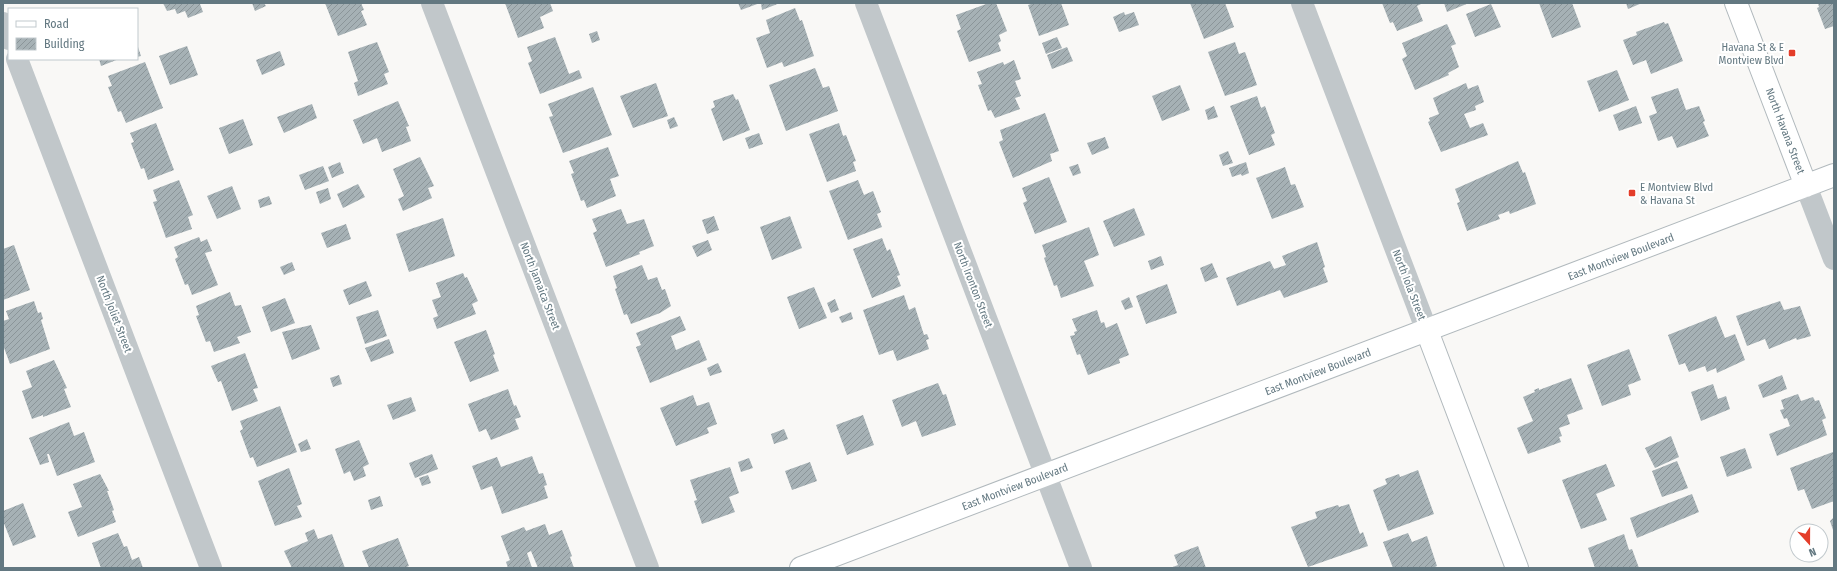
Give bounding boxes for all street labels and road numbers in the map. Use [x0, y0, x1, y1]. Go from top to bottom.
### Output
street label: North Havana Street [1763, 86, 1808, 176]
street label: East Montview Boulevard [1566, 231, 1676, 283]
street label: North Jamaica Street [517, 240, 563, 332]
street label: North Ironton Street [951, 240, 996, 330]
street label: North Iola Street [1390, 248, 1429, 323]
street label: North Joliet Street [93, 274, 135, 355]
street label: East Montview Boulevard [1263, 346, 1373, 398]
street label: East Montview Boulevard [960, 461, 1070, 513]

